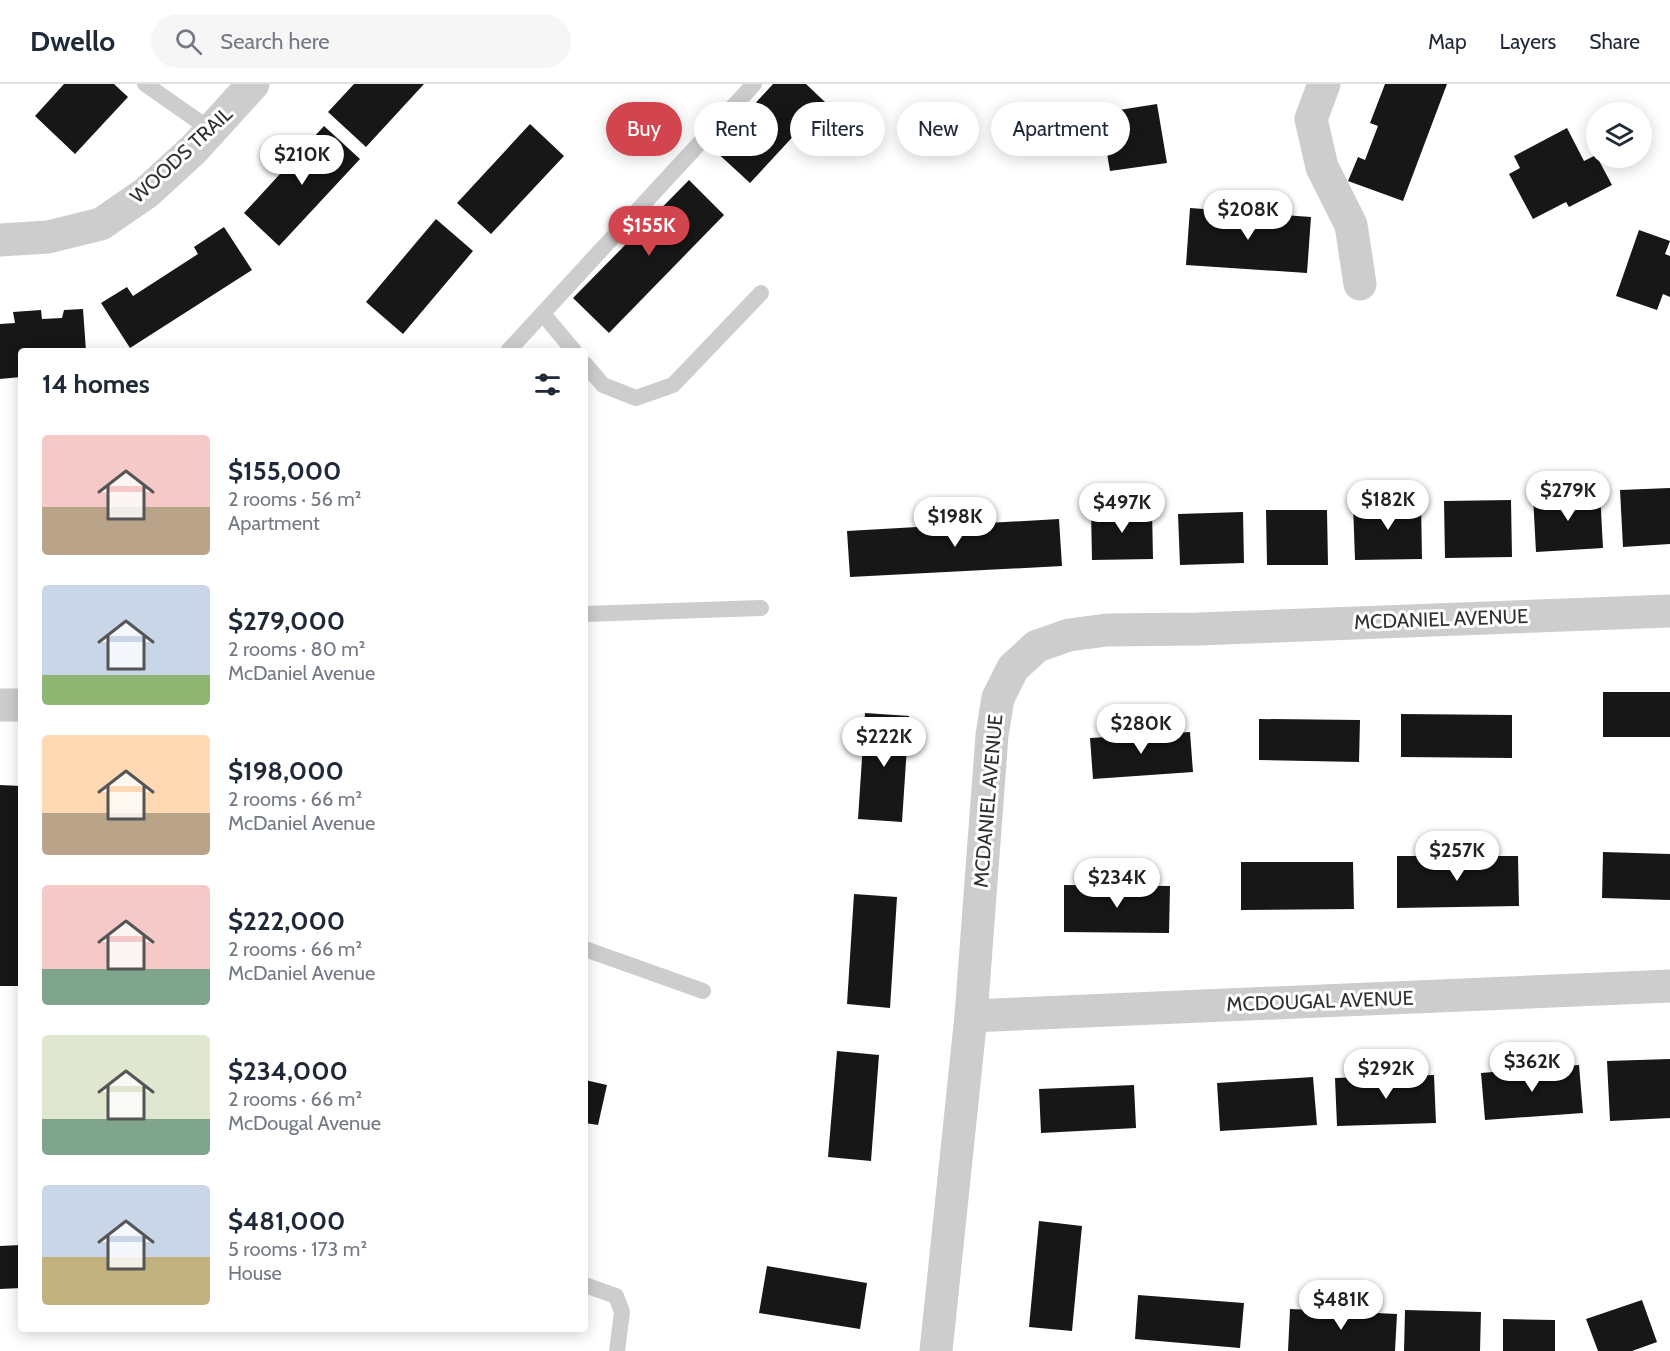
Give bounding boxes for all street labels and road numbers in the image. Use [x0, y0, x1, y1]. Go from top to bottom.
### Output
street label: WOODS TRAIL [125, 102, 237, 208]
street label: MCDANIEL AVENUE [1354, 604, 1528, 634]
street label: MCDANIEL AVENUE [968, 713, 1008, 889]
street label: MCDOUGAL AVENUE [1226, 986, 1414, 1016]

